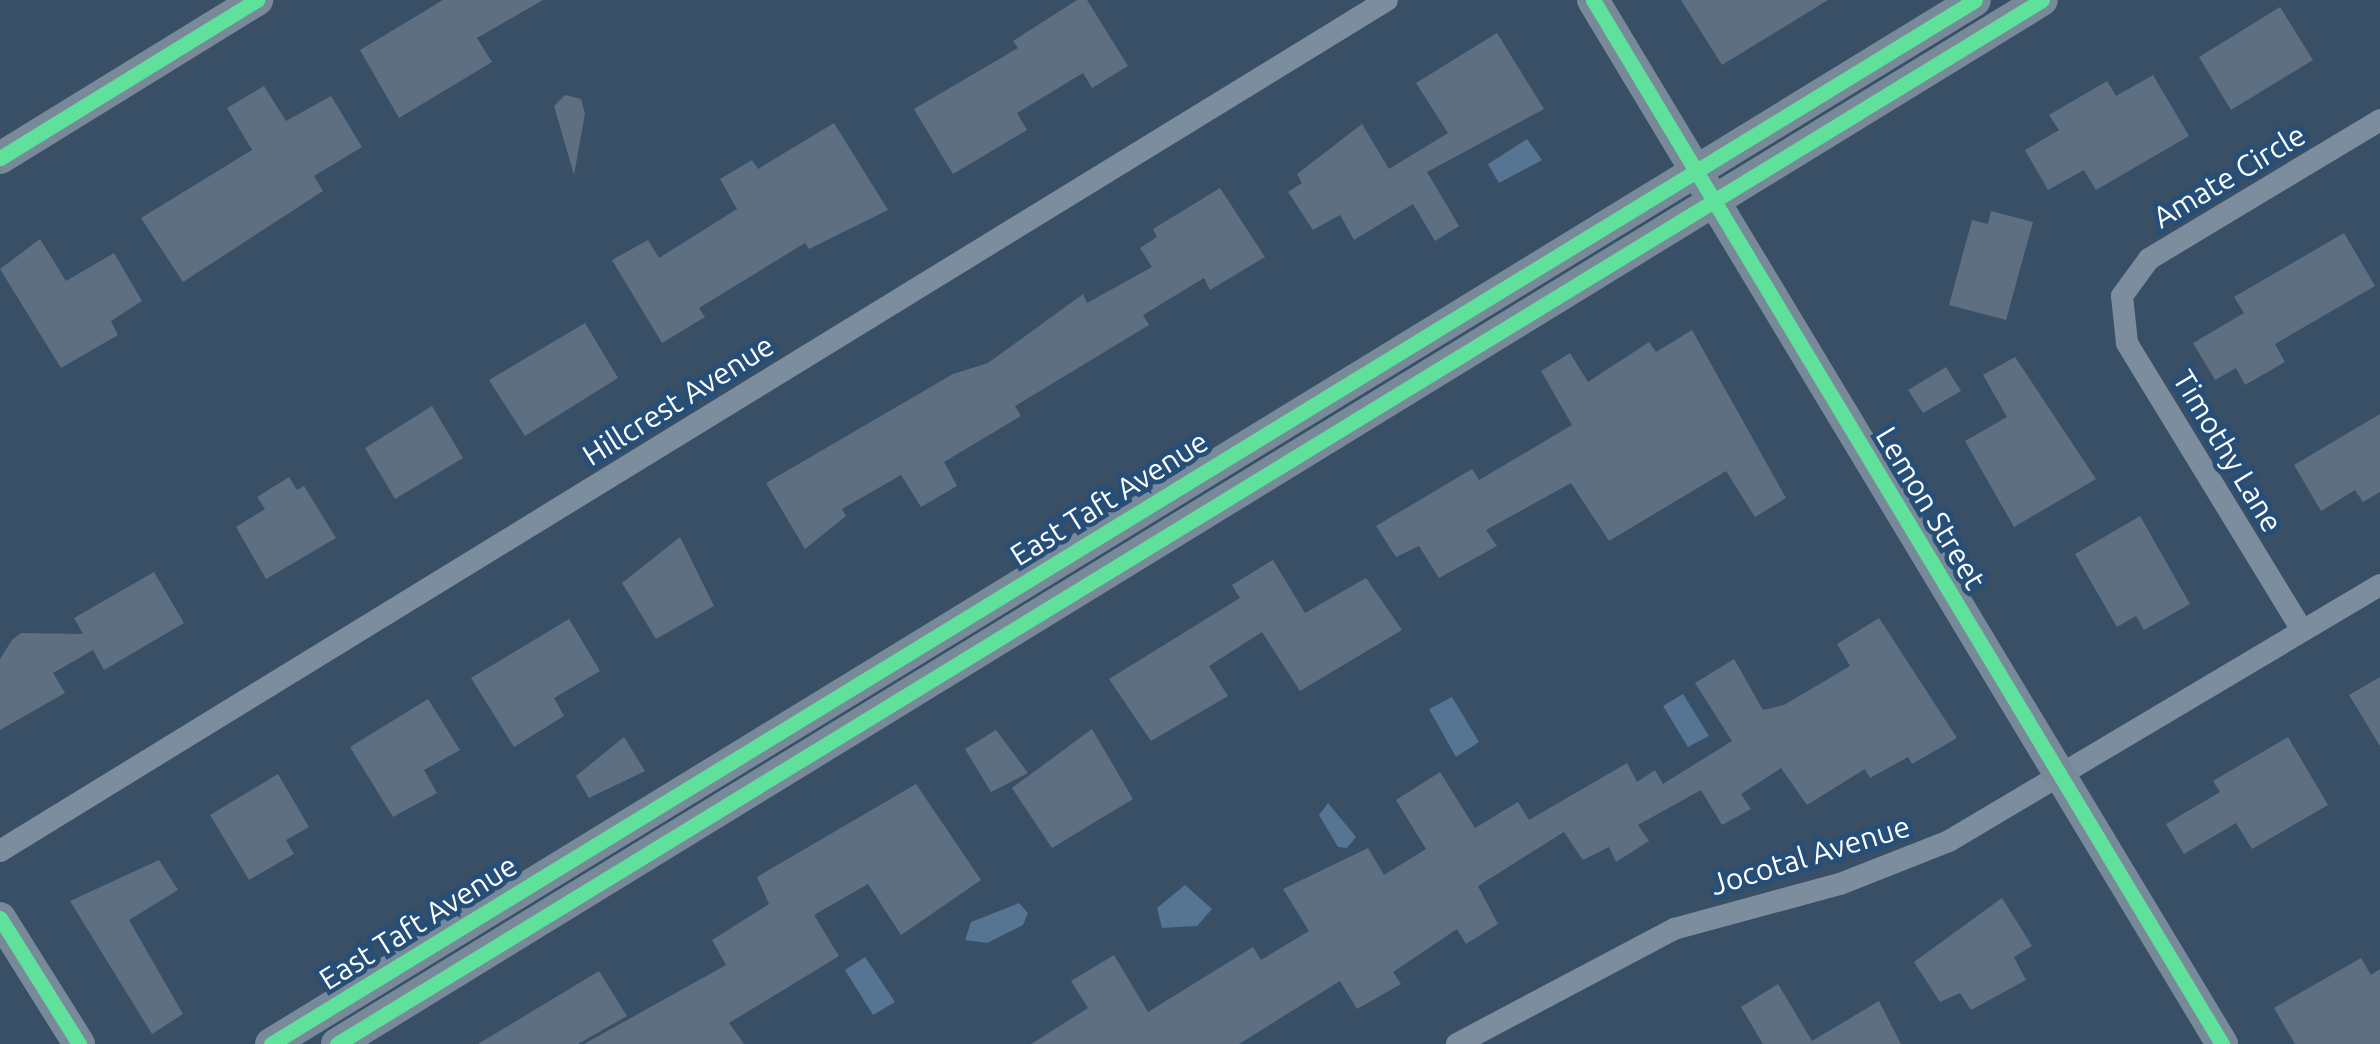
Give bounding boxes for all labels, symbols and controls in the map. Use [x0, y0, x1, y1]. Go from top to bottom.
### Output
street label: Amate Circle [2146, 116, 2312, 236]
street label: Hillcrest Avenue [576, 327, 780, 473]
street label: Timothy Lane [2166, 364, 2290, 538]
street label: Lemon Street [1868, 420, 1994, 596]
street label: East Taft Avenue [1004, 423, 1214, 573]
street label: Jocotal Avenue [1706, 808, 1914, 902]
street label: East Taft Avenue [313, 847, 523, 997]

